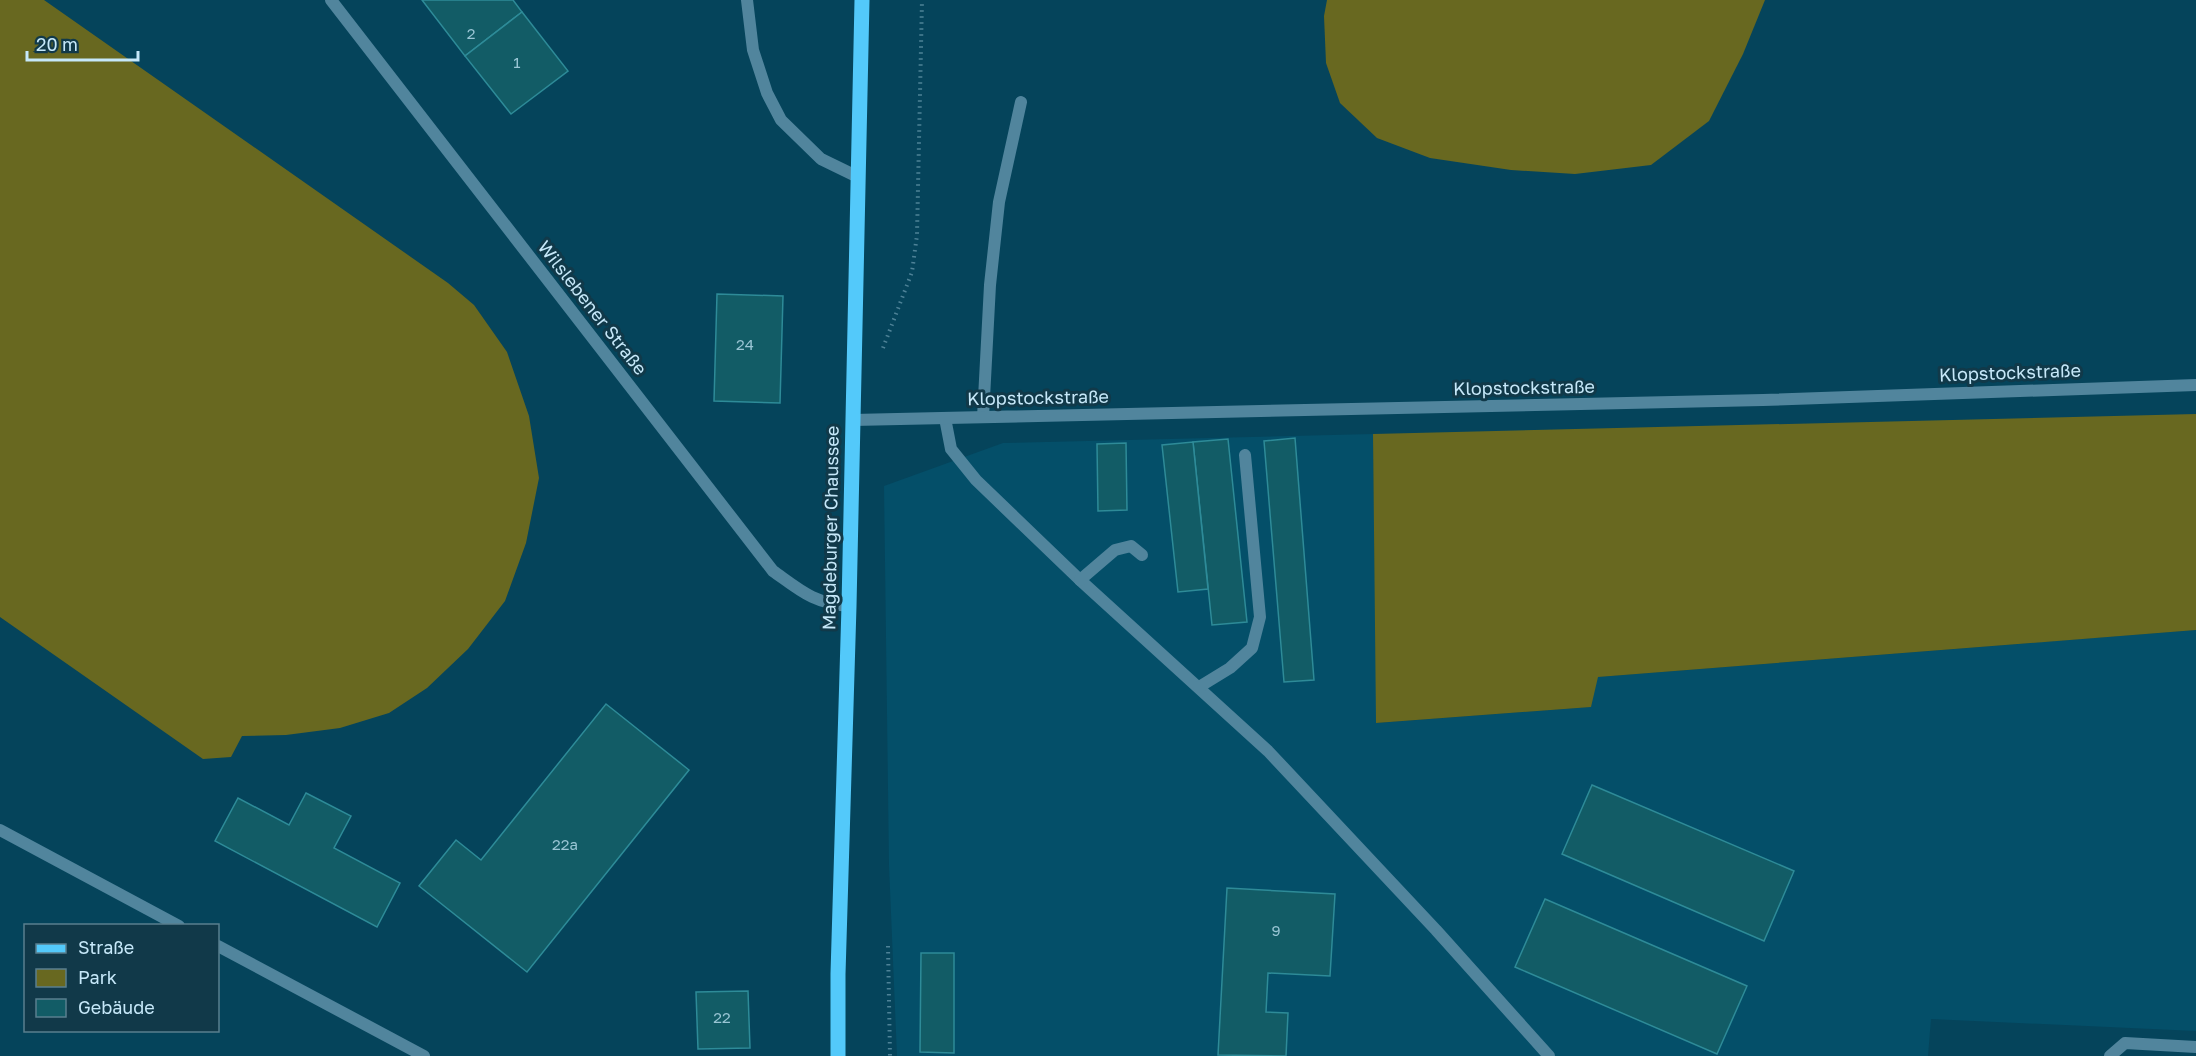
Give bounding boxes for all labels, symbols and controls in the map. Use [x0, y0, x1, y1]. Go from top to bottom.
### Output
scale bar [27, 24, 138, 62]
house number: 2 [467, 24, 475, 42]
text: 20 m [36, 33, 78, 55]
house number: 1 [513, 53, 521, 71]
street label: Wilslebener Straße [534, 236, 652, 379]
house number: 24 [736, 335, 754, 353]
street label: Klopstockstraße [1939, 359, 2081, 385]
street label: Klopstockstraße [1453, 375, 1595, 399]
street label: Klopstockstraße [967, 385, 1109, 409]
street label: Magdeburger Chaussee [817, 426, 843, 630]
house number: 22a [552, 835, 578, 853]
house number: 9 [1271, 921, 1281, 939]
legend [24, 924, 219, 1032]
text: Straße [78, 936, 134, 958]
text: Park [78, 966, 117, 988]
text: Gebäude [78, 996, 155, 1018]
house number: 22 [713, 1008, 731, 1026]

